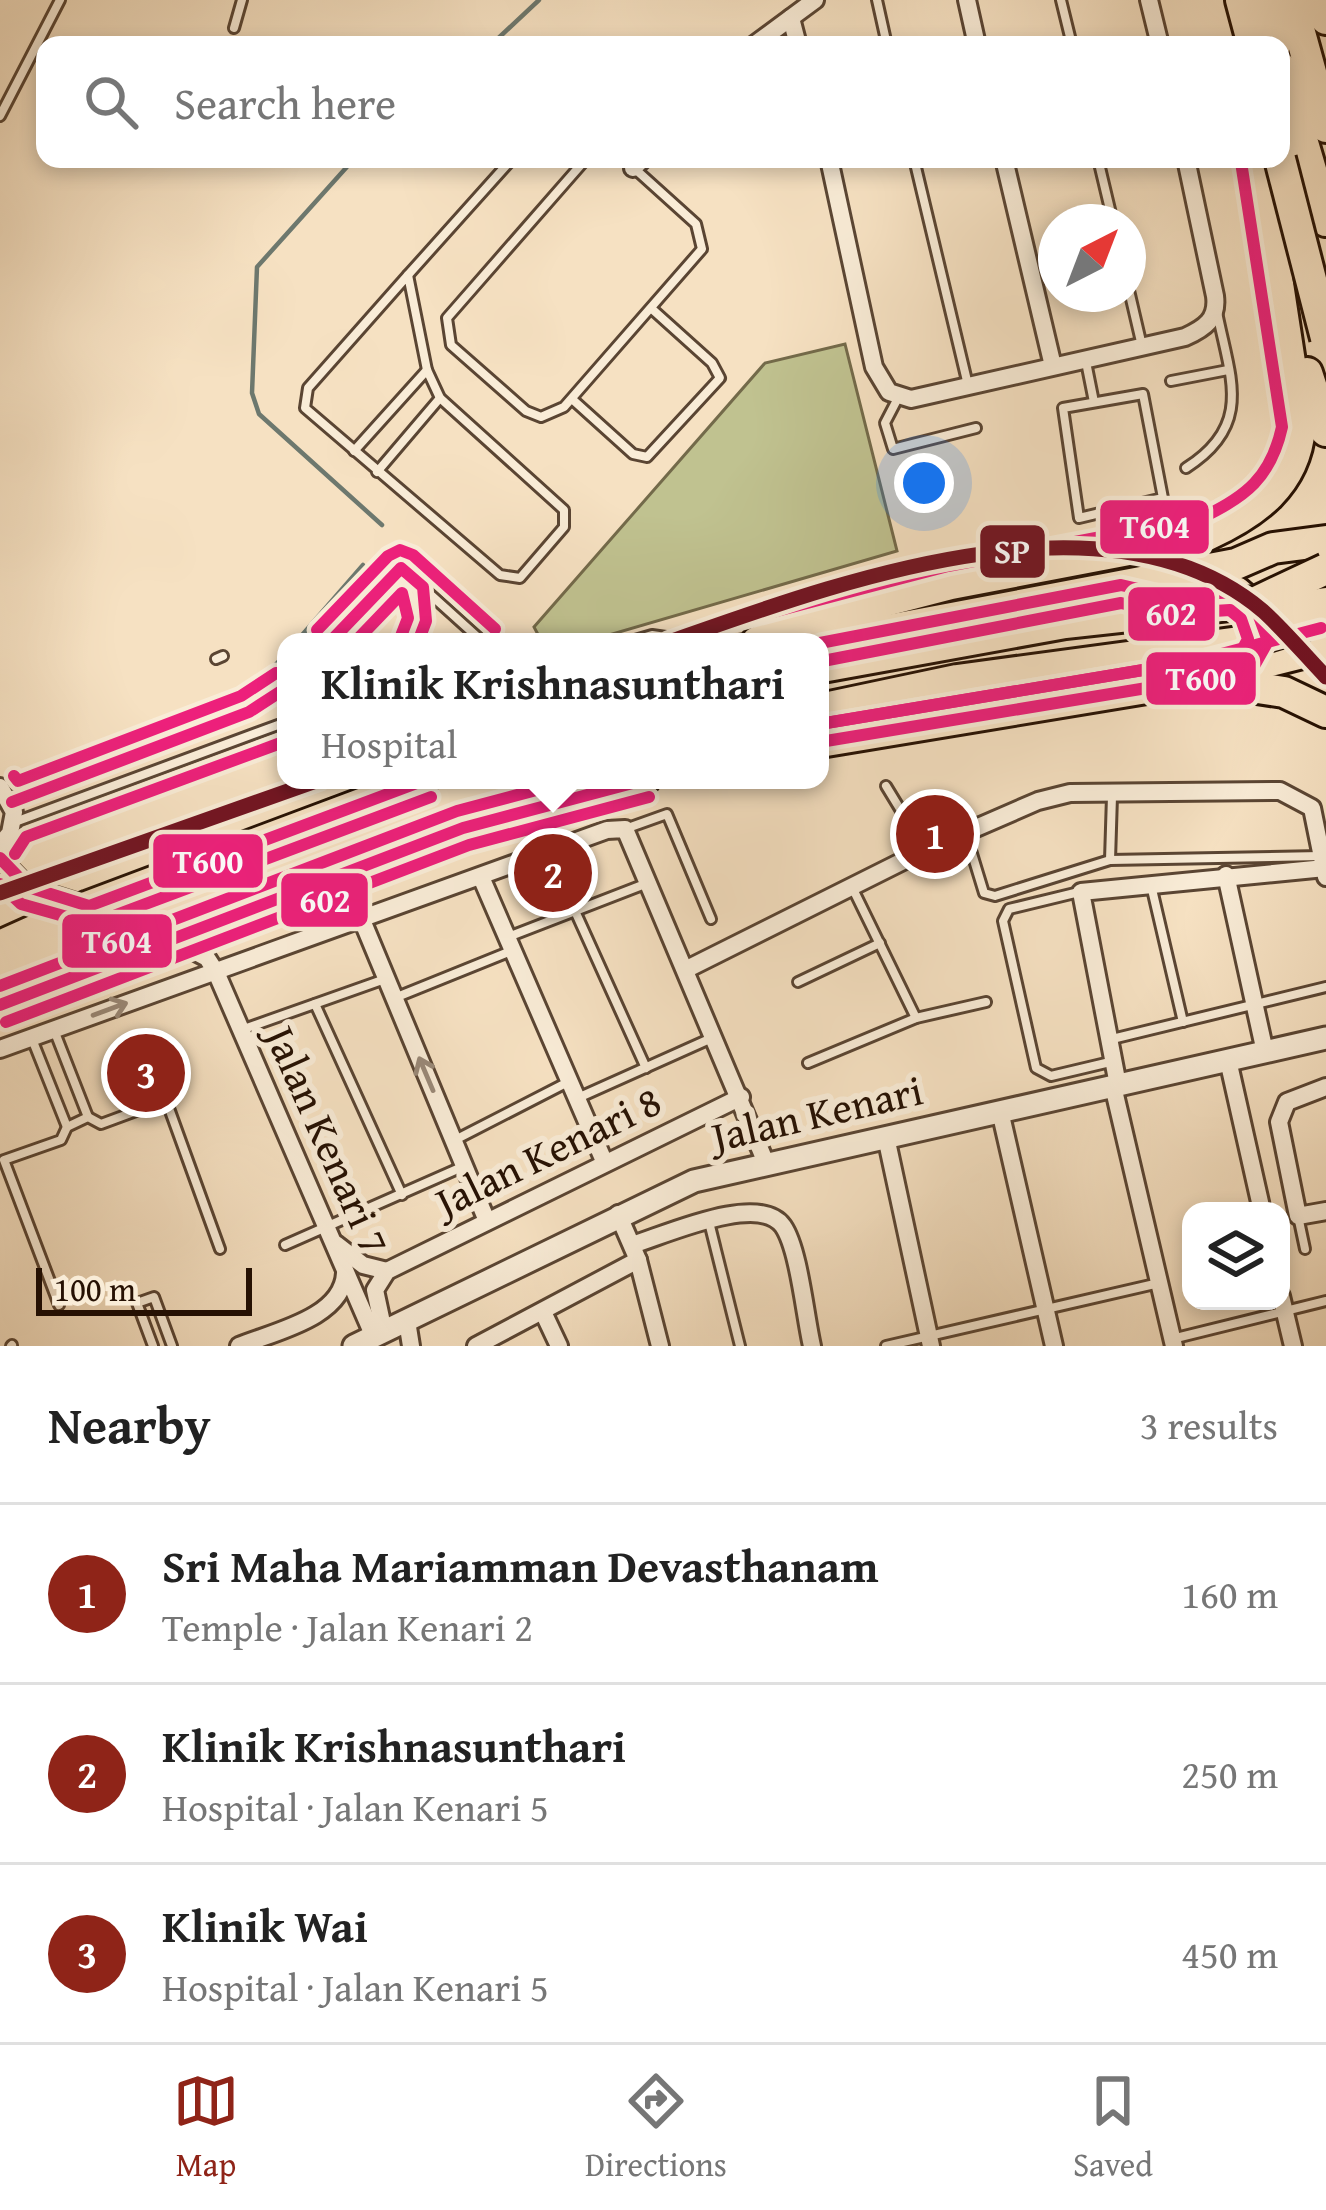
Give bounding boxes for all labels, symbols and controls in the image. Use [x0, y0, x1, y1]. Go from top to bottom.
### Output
search box [36, 36, 1290, 168]
icon: search [78, 69, 144, 135]
text: Search here [174, 70, 396, 135]
north arrow [1038, 204, 1146, 312]
your location [894, 453, 954, 513]
line badge: T604 [1098, 498, 1211, 556]
text: T604 [1120, 502, 1190, 550]
line badge: SP [978, 523, 1047, 580]
text: SP [994, 527, 1030, 575]
line badge: 602 [1126, 585, 1217, 643]
text: 602 [1145, 589, 1197, 637]
popup [277, 633, 829, 789]
text: Klinik Krishnasunthari [321, 650, 785, 715]
line badge: T600 [1144, 650, 1258, 707]
text: T600 [1166, 654, 1236, 702]
text: Hospital [321, 715, 457, 772]
pin: 1 [896, 789, 974, 879]
pin: 2 [514, 828, 592, 918]
line badge: T600 [151, 832, 265, 890]
text: T600 [173, 837, 243, 885]
line badge: 602 [279, 871, 370, 929]
text: 602 [299, 876, 351, 924]
line badge: T604 [60, 912, 174, 970]
text: T604 [82, 917, 152, 965]
one-way arrow [91, 997, 128, 1019]
street label: Jalan Kenari 7 [249, 1011, 406, 1264]
pin: 3 [107, 1028, 185, 1118]
one-way arrow [414, 1056, 435, 1093]
street label: Jalan Kenari [701, 1059, 928, 1167]
street label: Jalan Kenari 8 [420, 1070, 671, 1234]
map controls [1182, 1202, 1290, 1310]
button: layers [1182, 1202, 1290, 1310]
scale bar [36, 1262, 252, 1315]
text: 100 m [54, 1265, 136, 1313]
text: Nearby [48, 1387, 211, 1462]
text: 3 results [1140, 1396, 1278, 1453]
text: Sri Maha Mariamman Devasthanam [162, 1533, 879, 1598]
text: 1 [77, 1565, 97, 1622]
text: 160 m [1181, 1565, 1278, 1622]
text: Temple · Jalan Kenari 2 [162, 1598, 533, 1655]
text: Klinik Krishnasunthari [162, 1713, 626, 1778]
text: 2 [77, 1745, 97, 1802]
text: 250 m [1181, 1745, 1278, 1802]
text: Hospital · Jalan Kenari 5 [162, 1778, 549, 1835]
text: Klinik Wai [162, 1893, 368, 1958]
text: 3 [77, 1925, 97, 1982]
text: 450 m [1181, 1925, 1278, 1982]
text: Hospital · Jalan Kenari 5 [162, 1958, 549, 2015]
tab: Map [173, 2068, 239, 2188]
tab: Directions [585, 2068, 727, 2188]
tab: Saved [1073, 2068, 1153, 2188]

